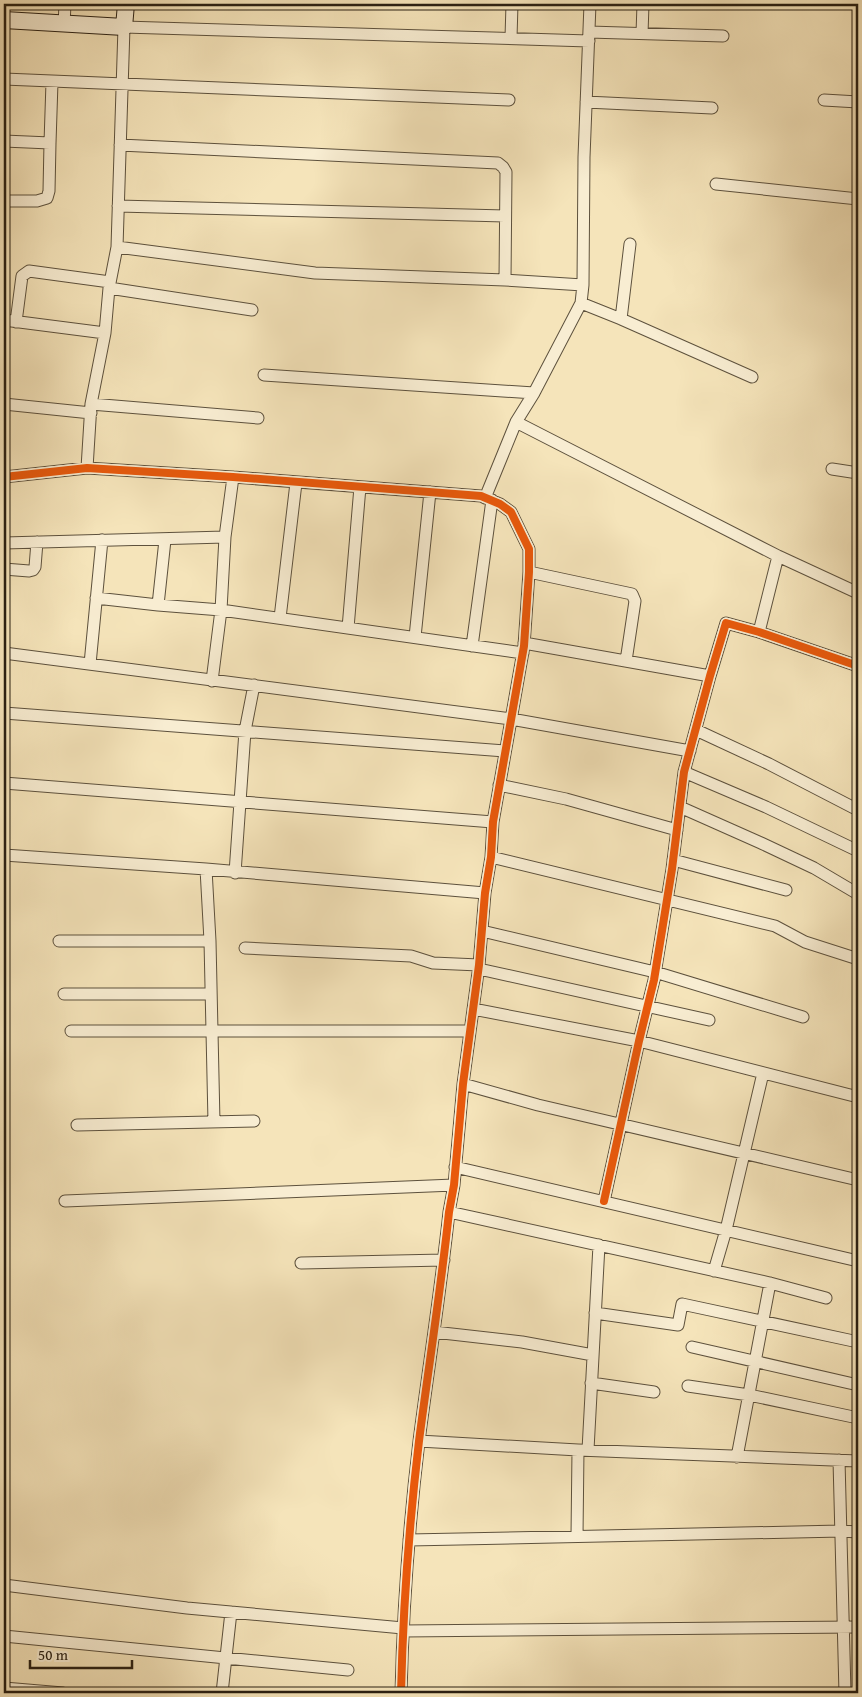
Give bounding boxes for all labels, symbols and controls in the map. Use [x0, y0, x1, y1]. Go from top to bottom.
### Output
scale bar [30, 1637, 132, 1669]
text: 50 m [38, 1644, 69, 1665]

